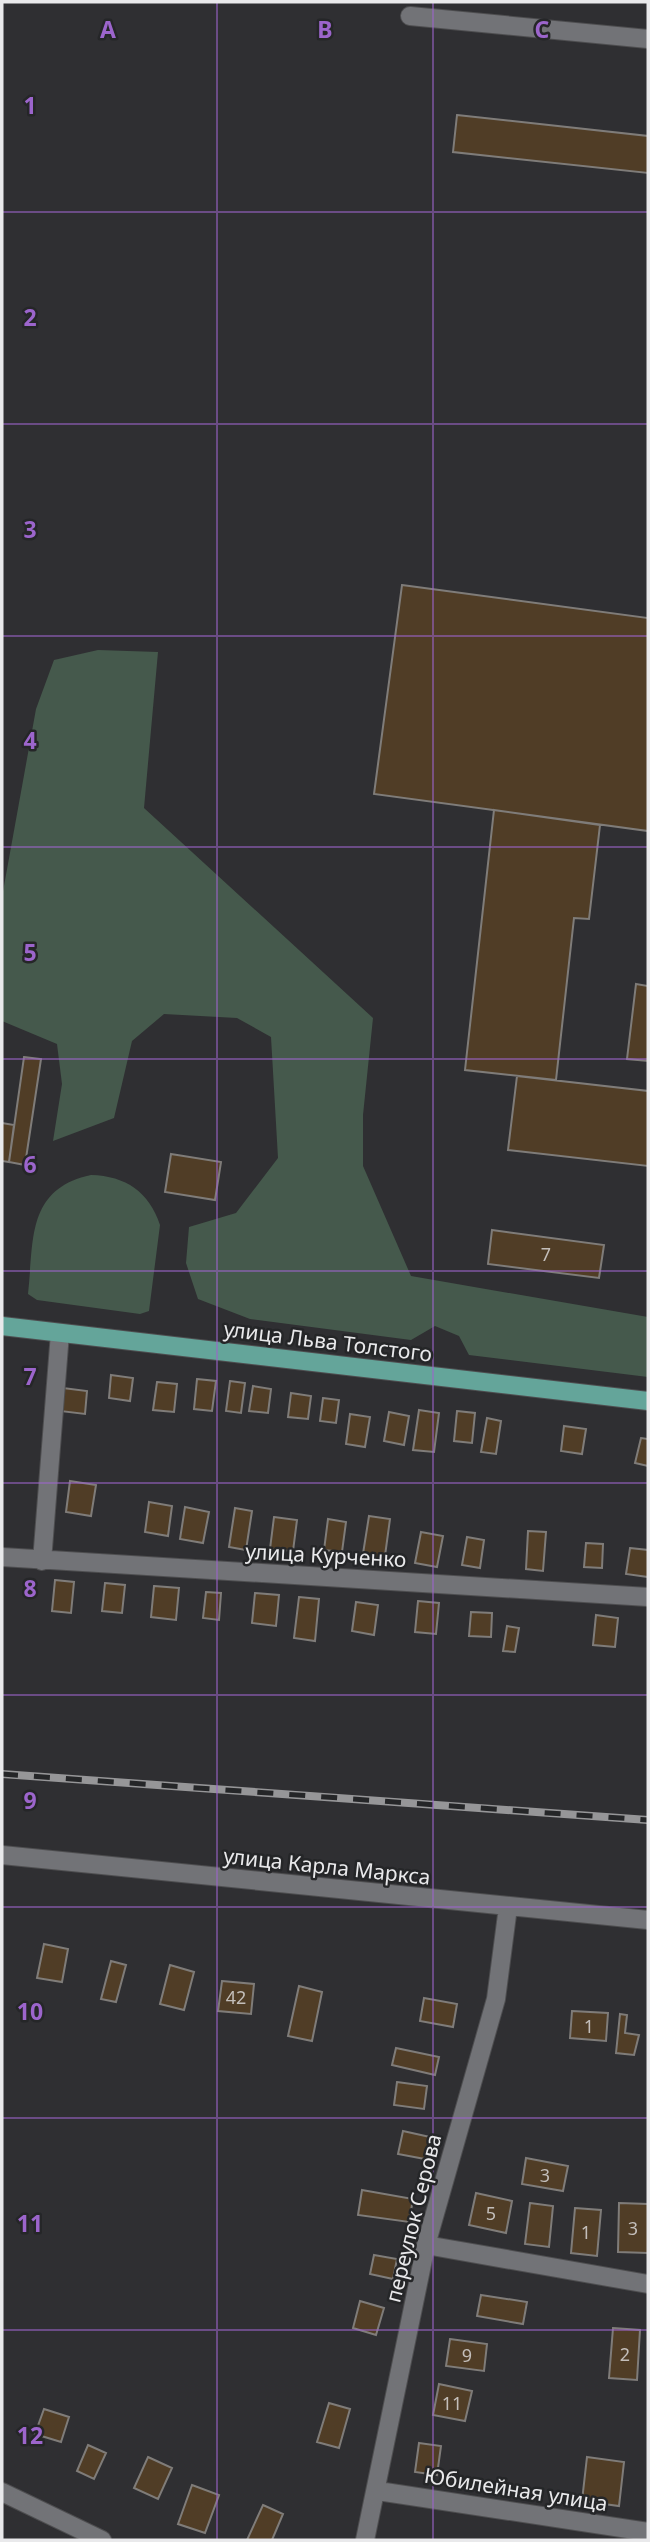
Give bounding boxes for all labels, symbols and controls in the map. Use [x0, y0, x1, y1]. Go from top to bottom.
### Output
text: A [100, 13, 116, 45]
text: B [317, 13, 333, 45]
text: C [535, 13, 550, 45]
text: 1 [23, 89, 37, 121]
text: 2 [23, 301, 37, 333]
text: 3 [23, 513, 37, 545]
text: 4 [23, 724, 37, 756]
text: 5 [23, 936, 37, 968]
text: 6 [23, 1148, 37, 1180]
house number: 7 [541, 1242, 551, 1266]
street label: улица Льва Толстого [222, 1314, 434, 1368]
text: 7 [23, 1360, 37, 1392]
street label: улица Курченко [245, 1537, 407, 1573]
text: 8 [23, 1572, 37, 1604]
text: 9 [23, 1784, 37, 1816]
street label: улица Карла Маркса [222, 1841, 432, 1891]
house number: 42 [226, 1985, 246, 2009]
text: 10 [17, 1995, 43, 2027]
house number: 1 [584, 2014, 594, 2038]
street label: переулок Серова [379, 2131, 447, 2305]
house number: 3 [540, 2163, 550, 2187]
house number: 5 [486, 2201, 496, 2225]
text: 11 [17, 2207, 43, 2239]
house number: 3 [628, 2216, 638, 2240]
house number: 1 [581, 2220, 591, 2244]
house number: 2 [620, 2342, 630, 2366]
house number: 9 [462, 2343, 472, 2367]
house number: 11 [442, 2391, 462, 2415]
text: 12 [17, 2419, 43, 2451]
street label: Юбилейная улица [422, 2461, 610, 2517]

